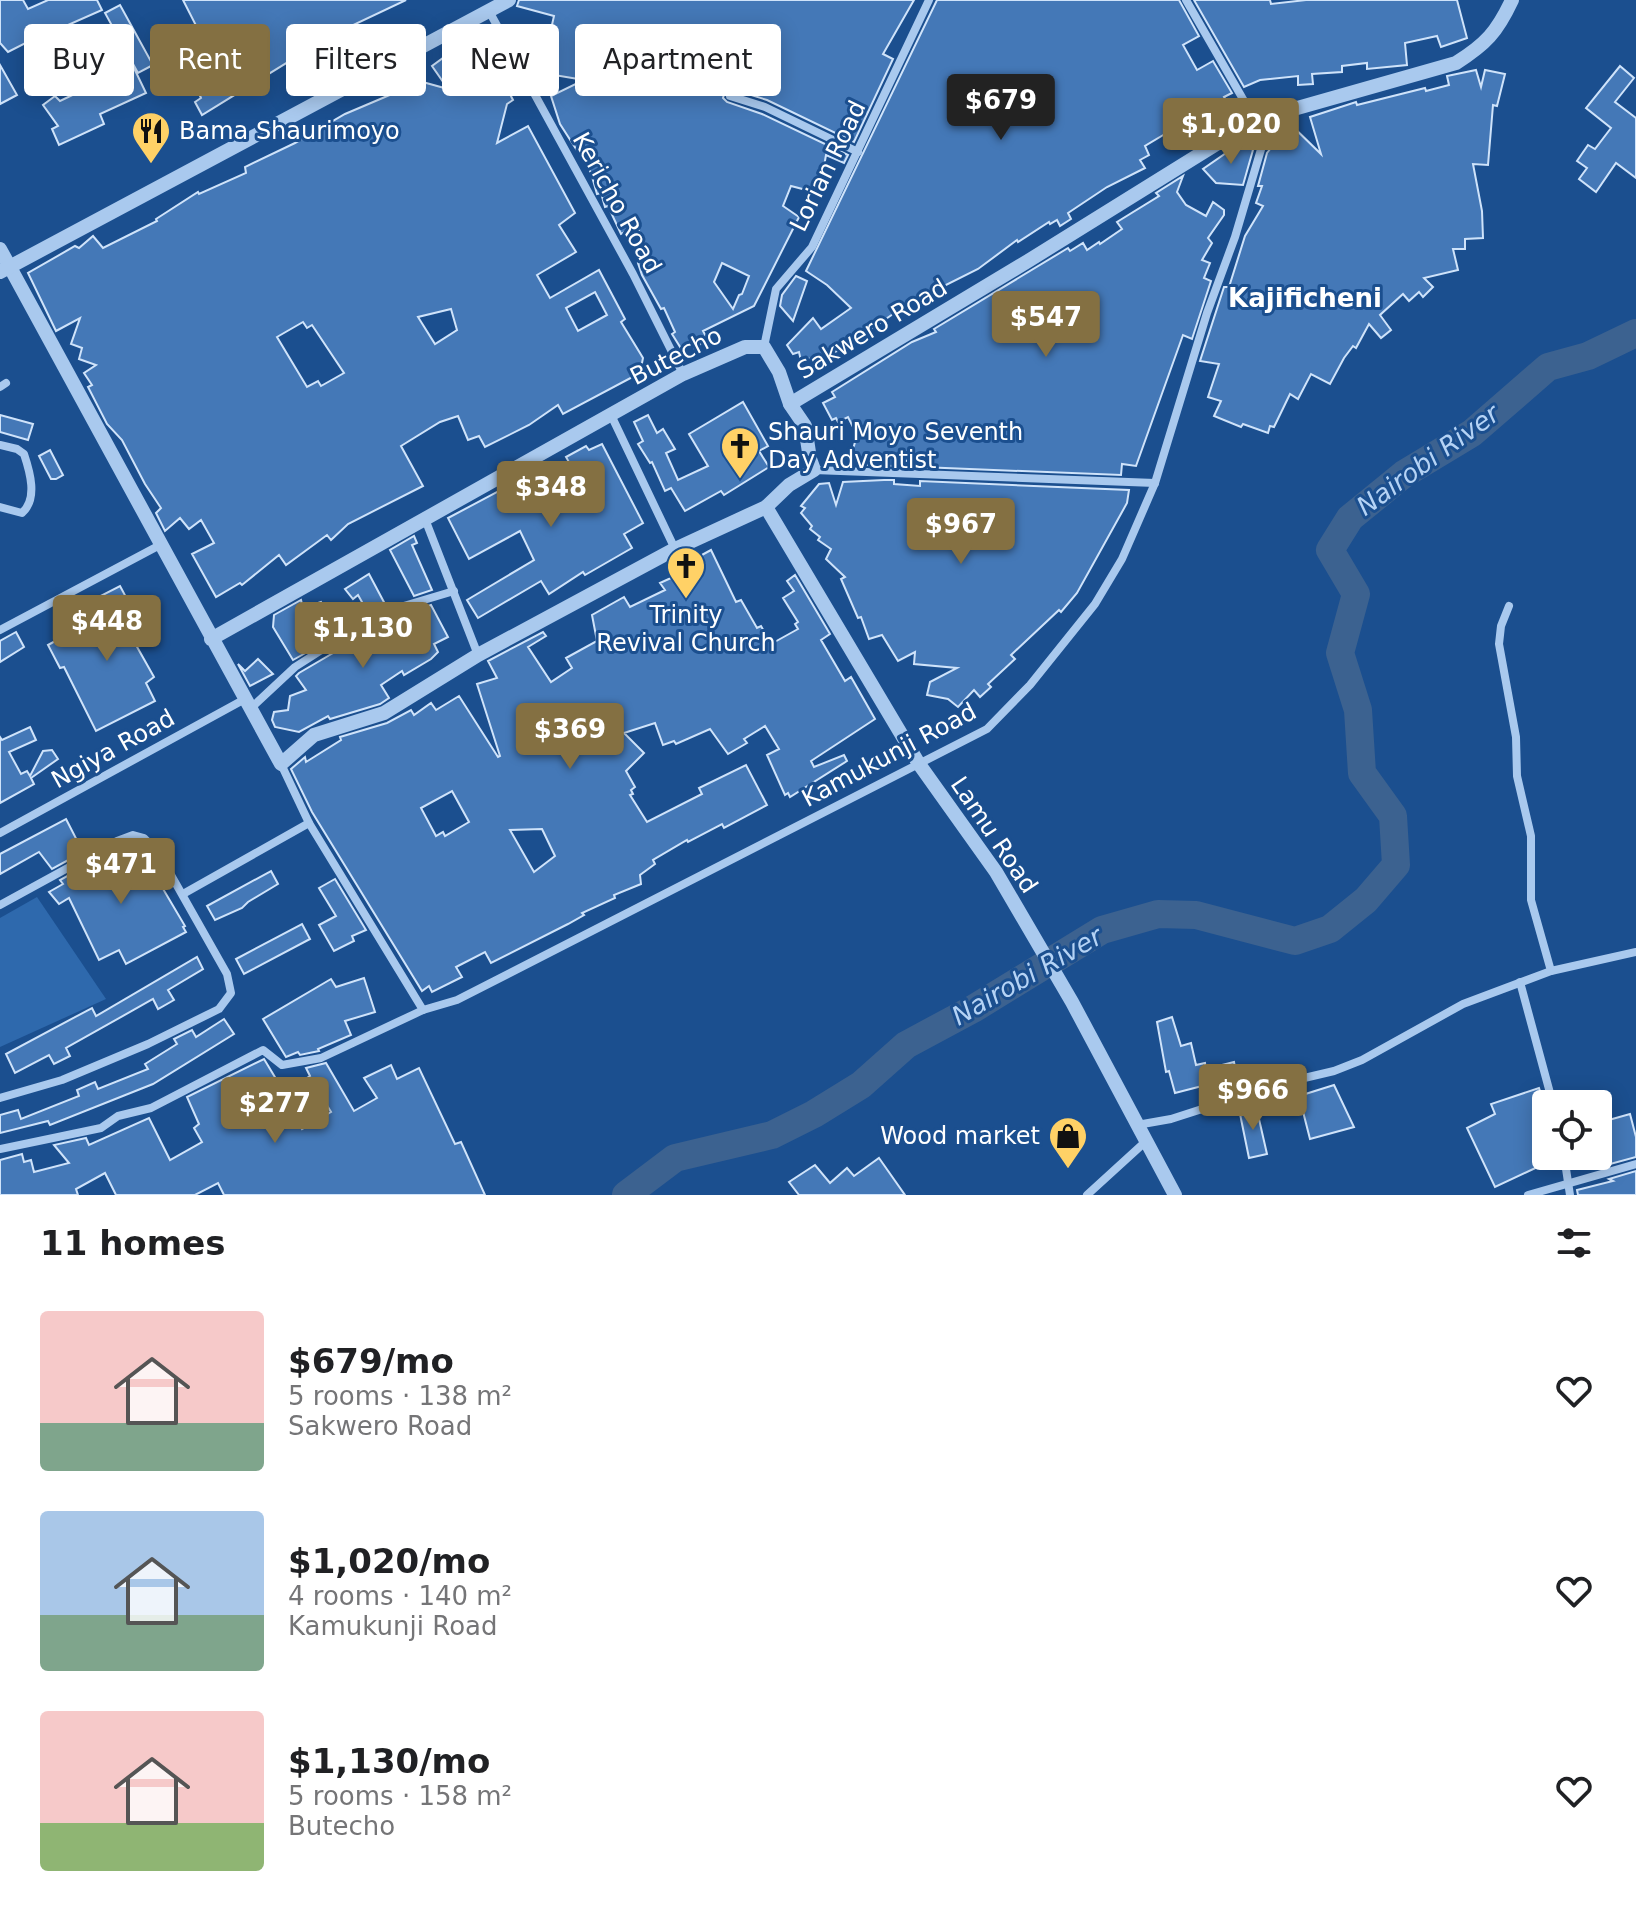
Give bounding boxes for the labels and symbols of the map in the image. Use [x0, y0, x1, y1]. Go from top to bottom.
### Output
pin: $679 [954, 74, 1048, 142]
street label: Lorian Road [784, 96, 872, 236]
pin: $1,020 [1166, 98, 1296, 166]
restaurant icon: Bama Shaurimoyo [130, 110, 172, 165]
place label: Bama Shaurimoyo [179, 117, 400, 145]
street label: Kericho Road [567, 128, 667, 278]
street label: Sakwero Road [792, 273, 952, 385]
district label: Kajificheni [1228, 283, 1382, 313]
pin: $547 [999, 291, 1093, 359]
street label: Butecho [626, 321, 726, 391]
water label: Nairobi River [1351, 397, 1507, 522]
place label: Shauri Moyo Seventh Day Adventist [768, 418, 1023, 474]
church icon: Shauri Moyo Seventh Day Adventist [719, 425, 761, 480]
pin: $348 [504, 461, 598, 529]
pin: $967 [914, 498, 1008, 566]
church icon: Trinity Revival Church [665, 545, 707, 600]
pin: $448 [60, 595, 154, 663]
place label: Trinity Revival Church [596, 601, 776, 657]
pin: $1,130 [298, 602, 428, 670]
street label: Kamukunji Road [797, 697, 981, 813]
pin: $369 [523, 703, 617, 771]
street label: Ngiya Road [46, 704, 180, 794]
street label: Lamu Road [945, 771, 1043, 899]
pin: $471 [74, 838, 168, 906]
water label: Nairobi River [947, 920, 1109, 1031]
pin: $966 [1206, 1064, 1300, 1132]
pin: $277 [228, 1077, 322, 1145]
shop icon: Wood market [1047, 1115, 1089, 1170]
place label: Wood market [880, 1122, 1040, 1150]

